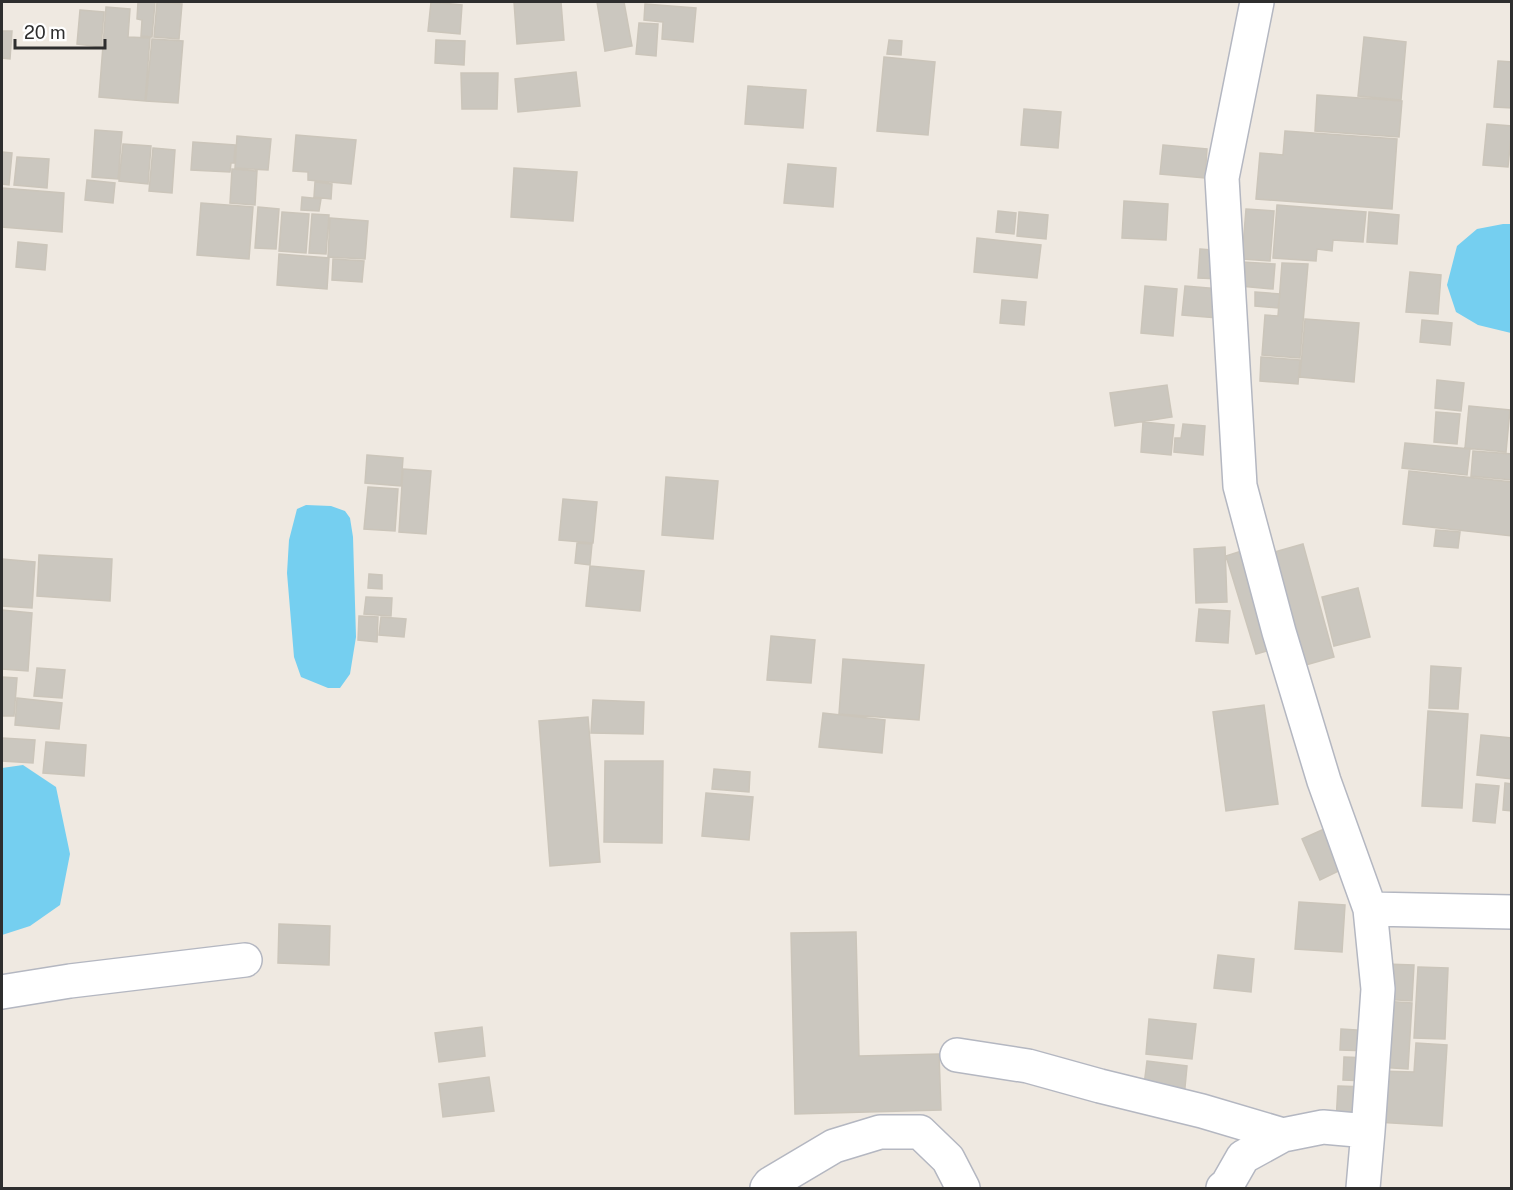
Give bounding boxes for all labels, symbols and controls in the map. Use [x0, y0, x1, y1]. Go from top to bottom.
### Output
scale bar [15, 12, 105, 50]
text: 20 m [24, 22, 66, 43]

